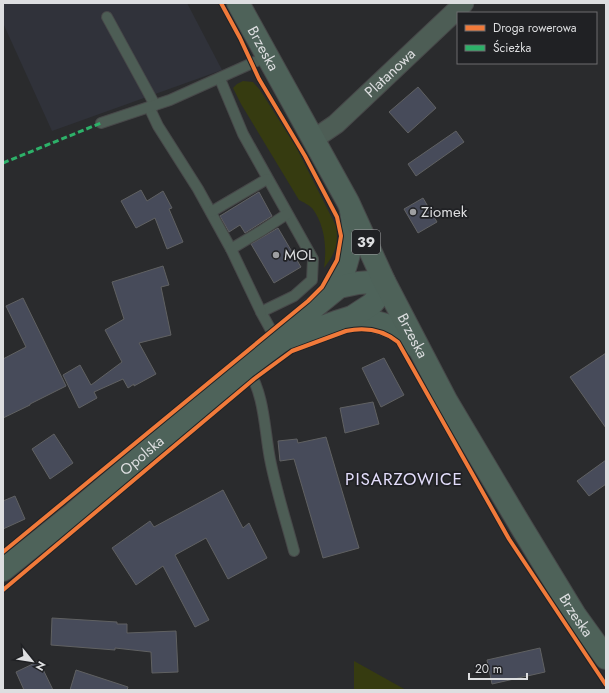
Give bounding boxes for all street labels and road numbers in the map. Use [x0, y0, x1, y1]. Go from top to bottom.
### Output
street label: Brzeska [242, 22, 284, 75]
street label: Platanowa [360, 43, 420, 103]
road number: 39 [352, 230, 380, 254]
street label: Brzeska [392, 309, 433, 362]
street label: Opolska [115, 430, 169, 481]
street label: Brzeska [554, 589, 599, 642]

